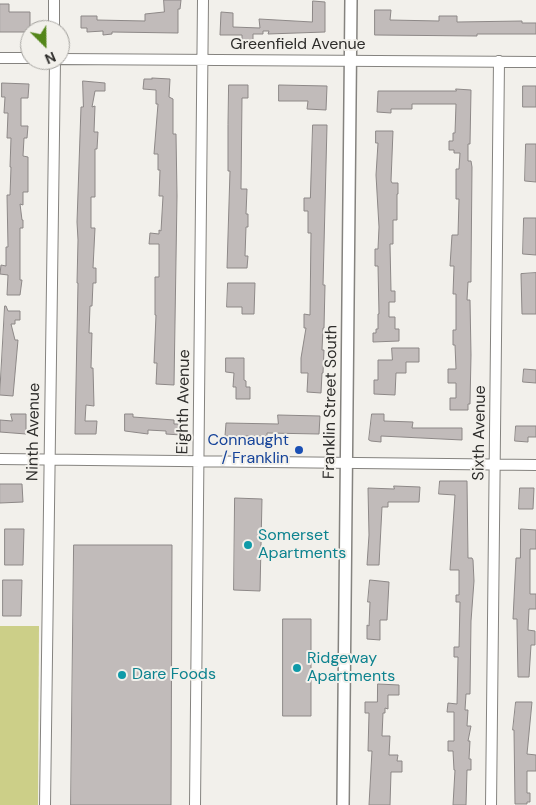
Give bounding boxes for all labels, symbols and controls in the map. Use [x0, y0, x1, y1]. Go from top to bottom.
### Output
north arrow [20, 20, 70, 70]
street label: Greenfield Avenue [230, 35, 366, 55]
text: N [42, 48, 59, 68]
street label: Franklin Street South [320, 325, 342, 479]
street label: Eighth Avenue [173, 349, 195, 455]
street label: Ninth Avenue [24, 383, 44, 481]
street label: Sixth Avenue [470, 385, 490, 481]
place label: Connaught / Franklin [207, 431, 289, 469]
marker: Connaught / Franklin [293, 444, 305, 456]
place label: Somerset Apartments [258, 526, 346, 564]
marker: Somerset Apartments [242, 539, 254, 551]
place label: Ridgeway Apartments [307, 649, 395, 687]
marker: Ridgeway Apartments [291, 662, 303, 674]
place label: Dare Foods [132, 665, 216, 685]
marker: Dare Foods [116, 669, 128, 681]

